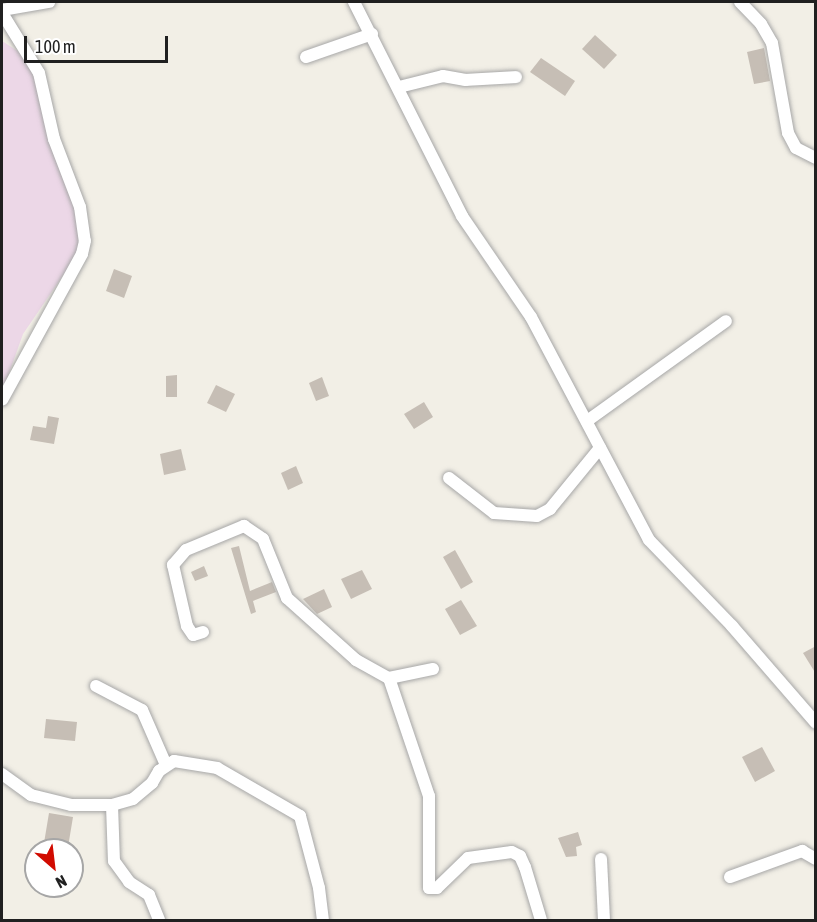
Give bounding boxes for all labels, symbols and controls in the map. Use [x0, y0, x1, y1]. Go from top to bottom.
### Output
scale bar [27, 24, 171, 62]
text: 100 m [35, 36, 76, 57]
north arrow [24, 838, 84, 898]
text: N [53, 872, 70, 892]

